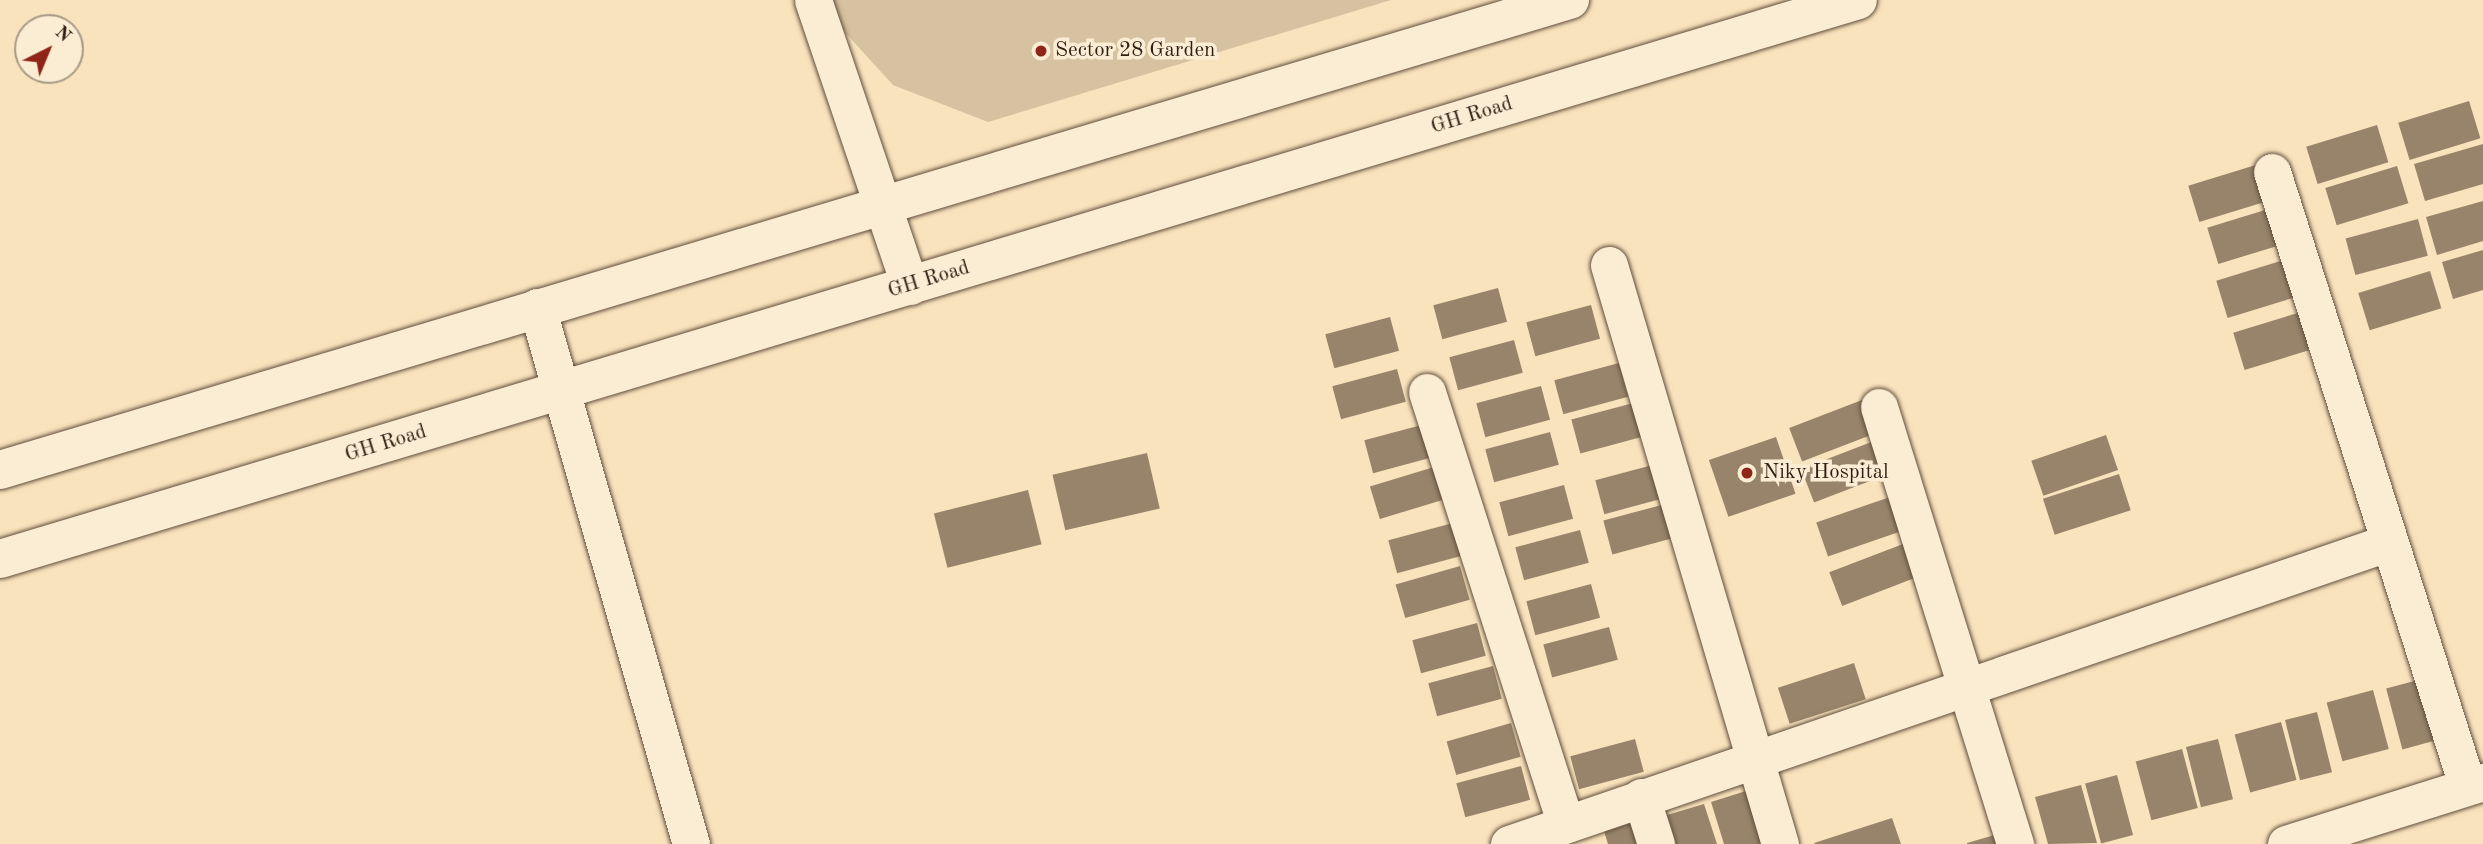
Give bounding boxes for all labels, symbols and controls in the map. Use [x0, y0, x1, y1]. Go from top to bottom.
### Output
north arrow [14, 14, 84, 84]
text: N [51, 23, 74, 47]
place label: Sector 28 Garden [1055, 38, 1215, 64]
marker: Sector 28 Garden [1033, 43, 1049, 59]
street label: GH Road [1428, 92, 1516, 140]
street label: GH Road [885, 256, 973, 304]
street label: GH Road [342, 420, 430, 468]
place label: Niky Hospital [1763, 460, 1889, 486]
marker: Niky Hospital [1737, 463, 1757, 483]

